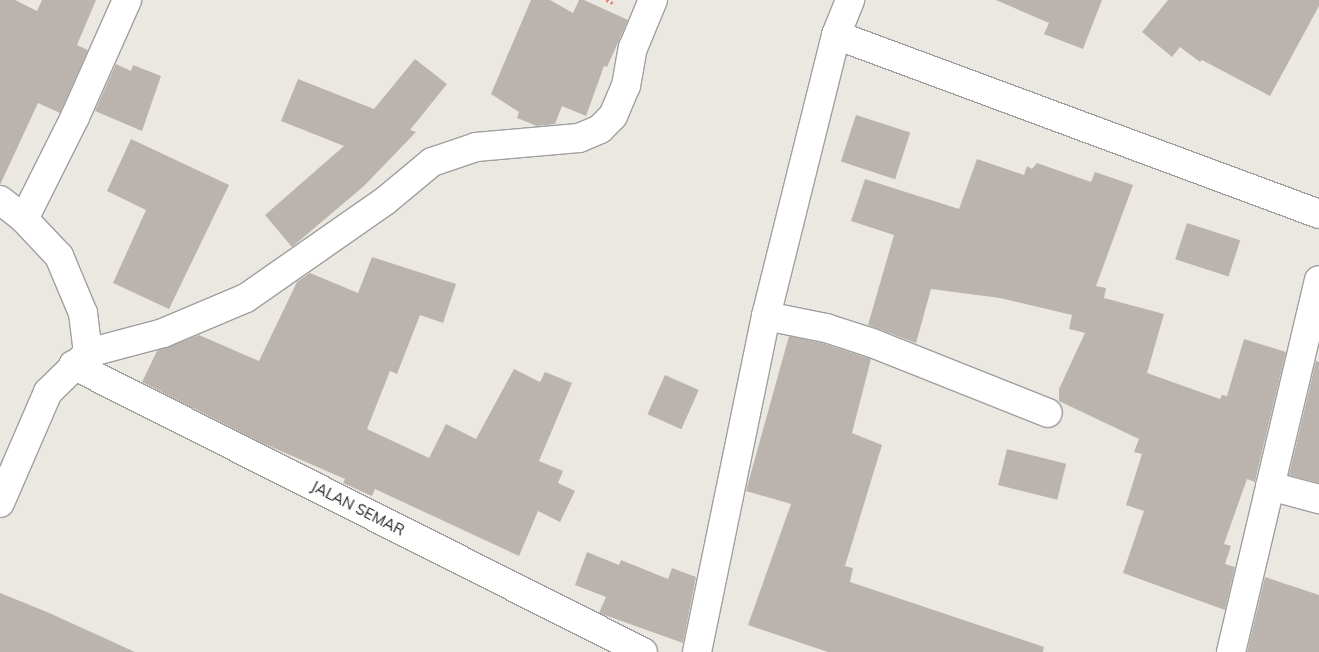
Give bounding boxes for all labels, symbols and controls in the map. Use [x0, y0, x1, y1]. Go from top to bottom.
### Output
street label: JALAN SEMAR [308, 477, 408, 539]

